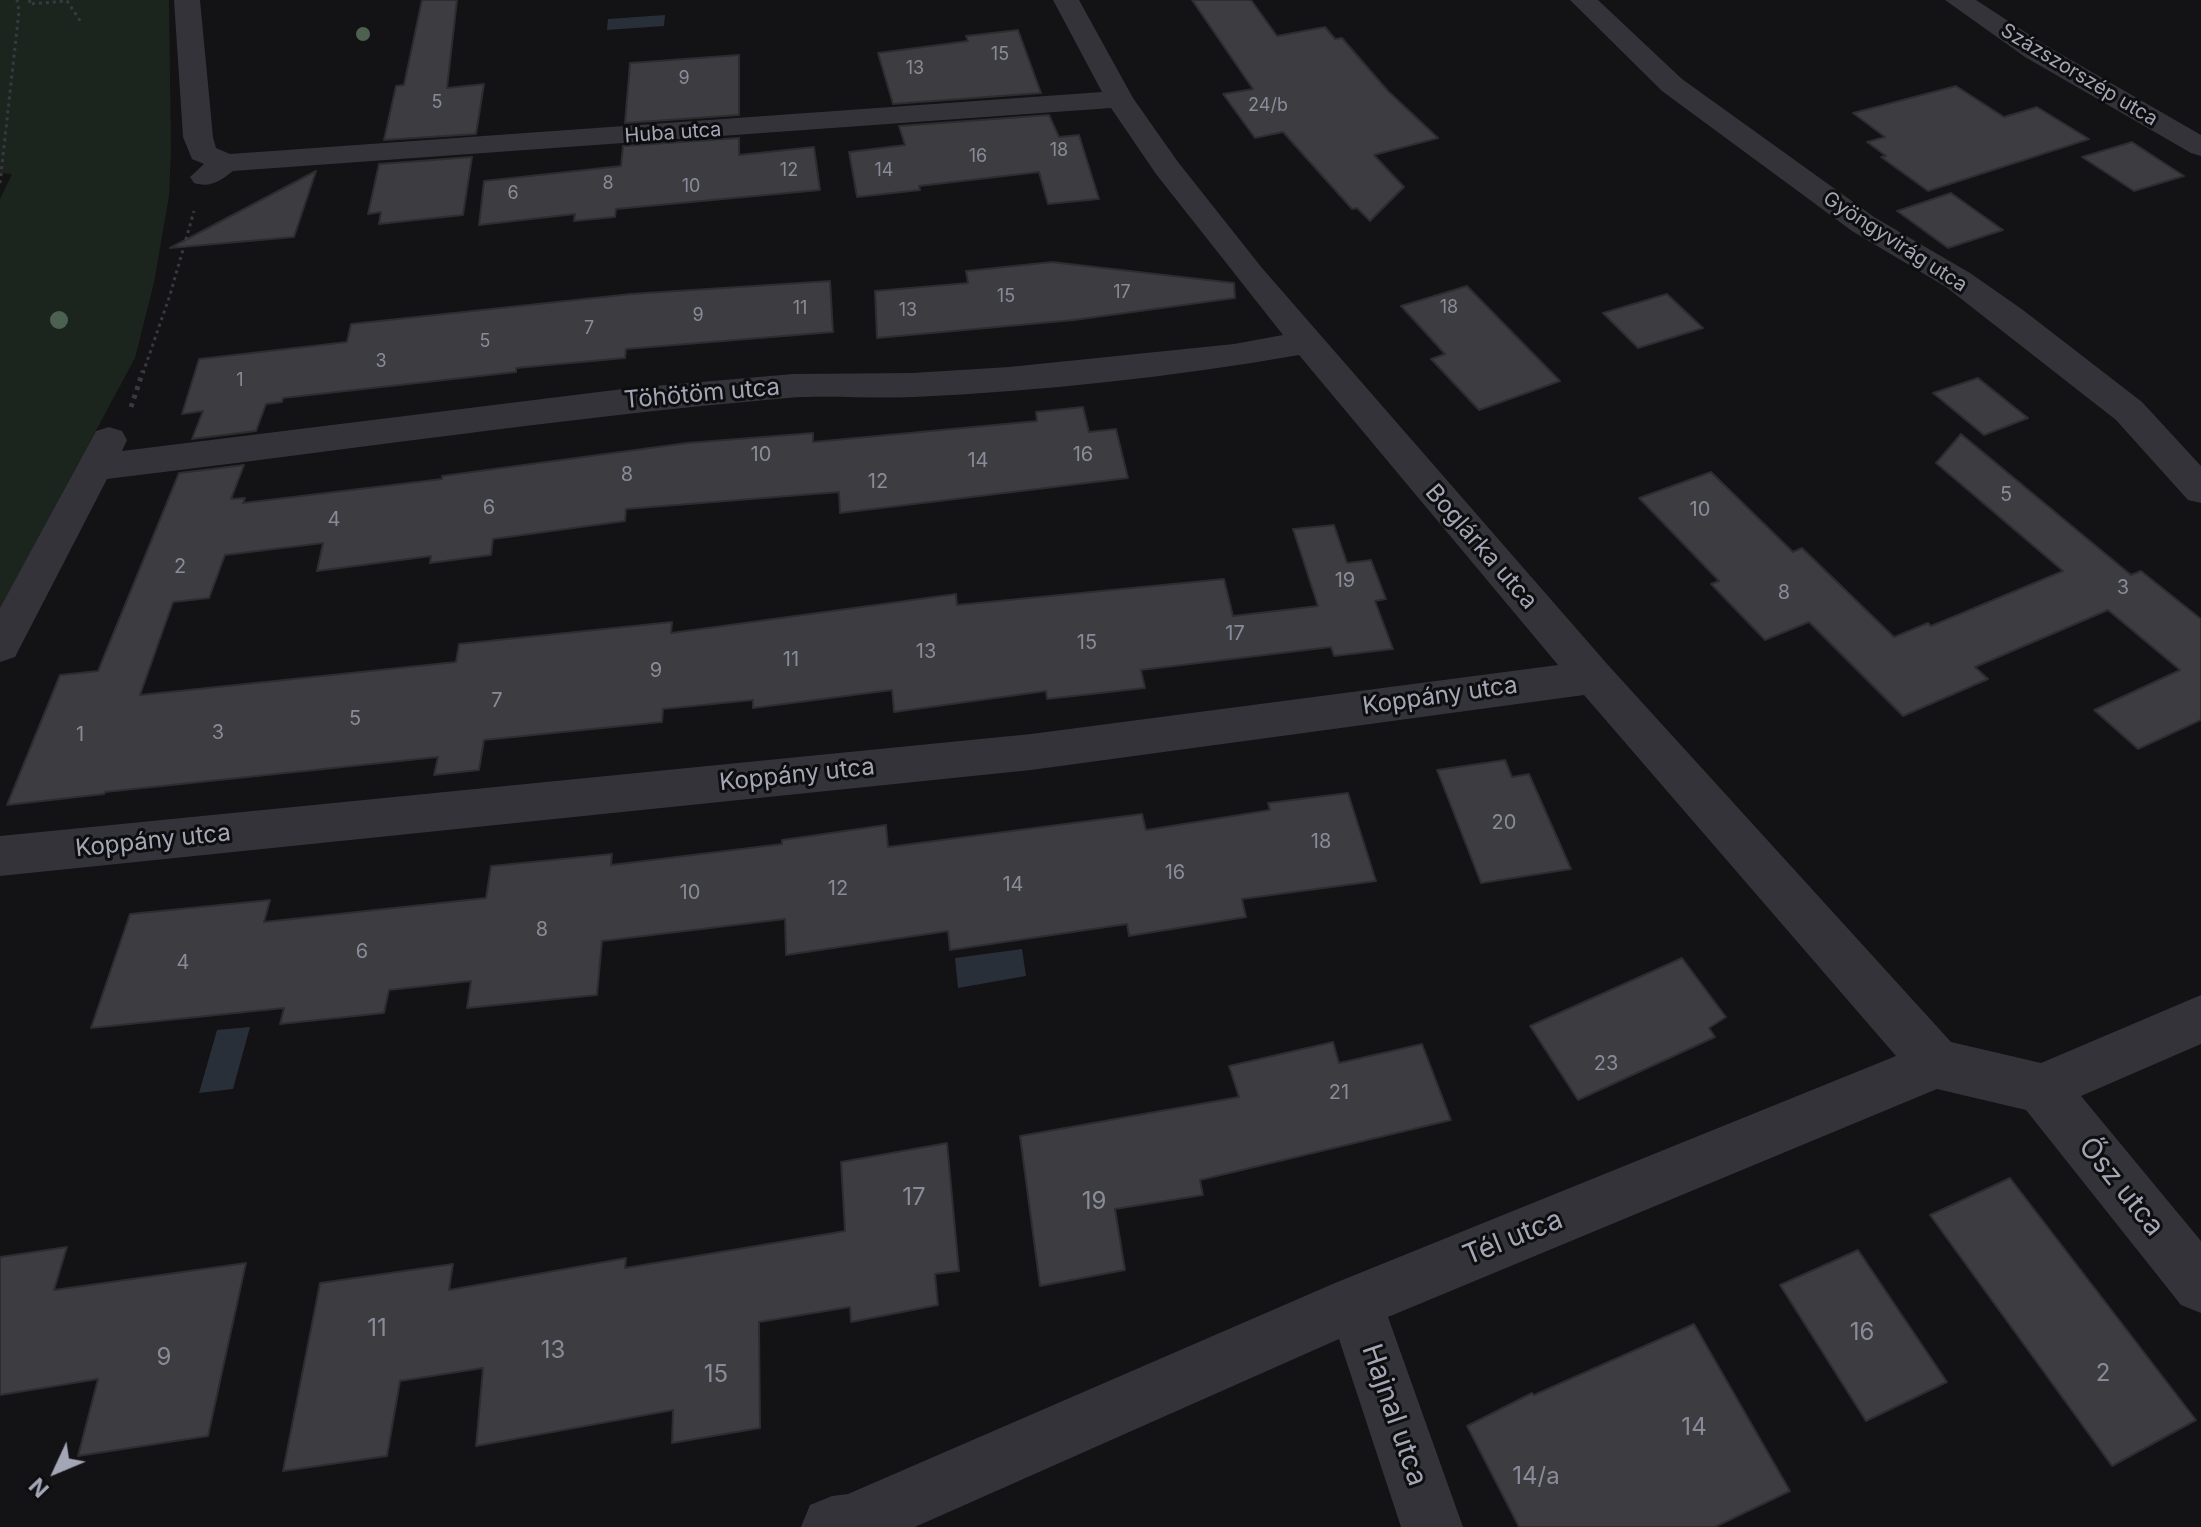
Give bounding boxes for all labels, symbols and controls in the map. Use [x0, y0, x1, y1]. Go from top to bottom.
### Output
street label: Százszorszép utca [1996, 19, 2162, 131]
house number: 15 [991, 44, 1009, 66]
house number: 13 [906, 58, 924, 80]
house number: 9 [678, 68, 690, 90]
house number: 5 [432, 92, 442, 114]
house number: 24/b [1248, 95, 1288, 117]
street label: Huba utca [624, 118, 722, 148]
house number: 18 [1050, 140, 1068, 162]
house number: 16 [969, 146, 987, 168]
house number: 12 [780, 160, 798, 182]
house number: 14 [875, 160, 893, 182]
house number: 8 [602, 173, 614, 195]
house number: 10 [682, 176, 700, 198]
house number: 6 [507, 183, 519, 205]
street label: Gyöngyvirág utca [1819, 187, 1971, 297]
house number: 17 [1113, 282, 1131, 304]
house number: 15 [997, 286, 1015, 308]
house number: 18 [1440, 297, 1458, 319]
house number: 11 [793, 298, 807, 320]
house number: 13 [899, 300, 917, 322]
house number: 9 [692, 305, 704, 327]
house number: 7 [584, 318, 594, 340]
house number: 5 [480, 331, 490, 353]
house number: 3 [375, 351, 387, 373]
house number: 1 [236, 370, 244, 392]
street label: Töhötöm utca [623, 373, 781, 415]
house number: 10 [751, 443, 771, 467]
house number: 16 [1073, 443, 1093, 467]
house number: 14 [967, 449, 989, 473]
house number: 8 [621, 463, 633, 487]
house number: 12 [868, 470, 888, 494]
street label: Boglárka utca [1419, 479, 1543, 615]
house number: 5 [2000, 483, 2012, 507]
house number: 6 [483, 496, 495, 520]
house number: 10 [1690, 498, 1710, 522]
house number: 4 [328, 508, 340, 532]
house number: 2 [174, 555, 186, 579]
house number: 19 [1335, 569, 1355, 593]
house number: 3 [2117, 576, 2129, 600]
house number: 8 [1778, 581, 1790, 605]
house number: 17 [1225, 622, 1245, 646]
house number: 15 [1077, 631, 1097, 655]
house number: 13 [916, 640, 936, 664]
house number: 11 [783, 648, 799, 672]
house number: 9 [650, 659, 662, 683]
street label: Koppány utca [1361, 671, 1519, 721]
house number: 7 [491, 689, 503, 713]
house number: 5 [349, 707, 361, 731]
house number: 3 [212, 721, 224, 745]
house number: 1 [76, 723, 84, 747]
street label: Koppány utca [718, 753, 876, 797]
house number: 20 [1492, 811, 1516, 835]
street label: Koppány utca [74, 819, 232, 863]
house number: 18 [1311, 830, 1331, 854]
house number: 16 [1165, 861, 1185, 885]
house number: 14 [1002, 873, 1024, 897]
house number: 12 [828, 877, 848, 901]
house number: 10 [680, 881, 700, 905]
house number: 8 [536, 918, 548, 942]
house number: 6 [356, 940, 368, 964]
house number: 4 [177, 951, 189, 975]
house number: 23 [1594, 1052, 1618, 1076]
house number: 21 [1329, 1081, 1349, 1105]
street label: Ősz utca [2071, 1131, 2171, 1243]
house number: 17 [902, 1184, 926, 1212]
house number: 19 [1082, 1188, 1106, 1216]
street label: Tél utca [1458, 1203, 1568, 1273]
house number: 11 [367, 1315, 387, 1343]
house number: 16 [1850, 1319, 1874, 1347]
house number: 13 [541, 1337, 565, 1365]
street label: Hajnal utca [1354, 1340, 1434, 1490]
house number: 9 [157, 1344, 171, 1372]
house number: 2 [2096, 1360, 2110, 1388]
house number: 15 [704, 1361, 728, 1389]
house number: 14 [1681, 1414, 1707, 1442]
north arrow [16, 1431, 96, 1511]
house number: 14/a [1512, 1463, 1560, 1491]
text: N [24, 1473, 54, 1503]

